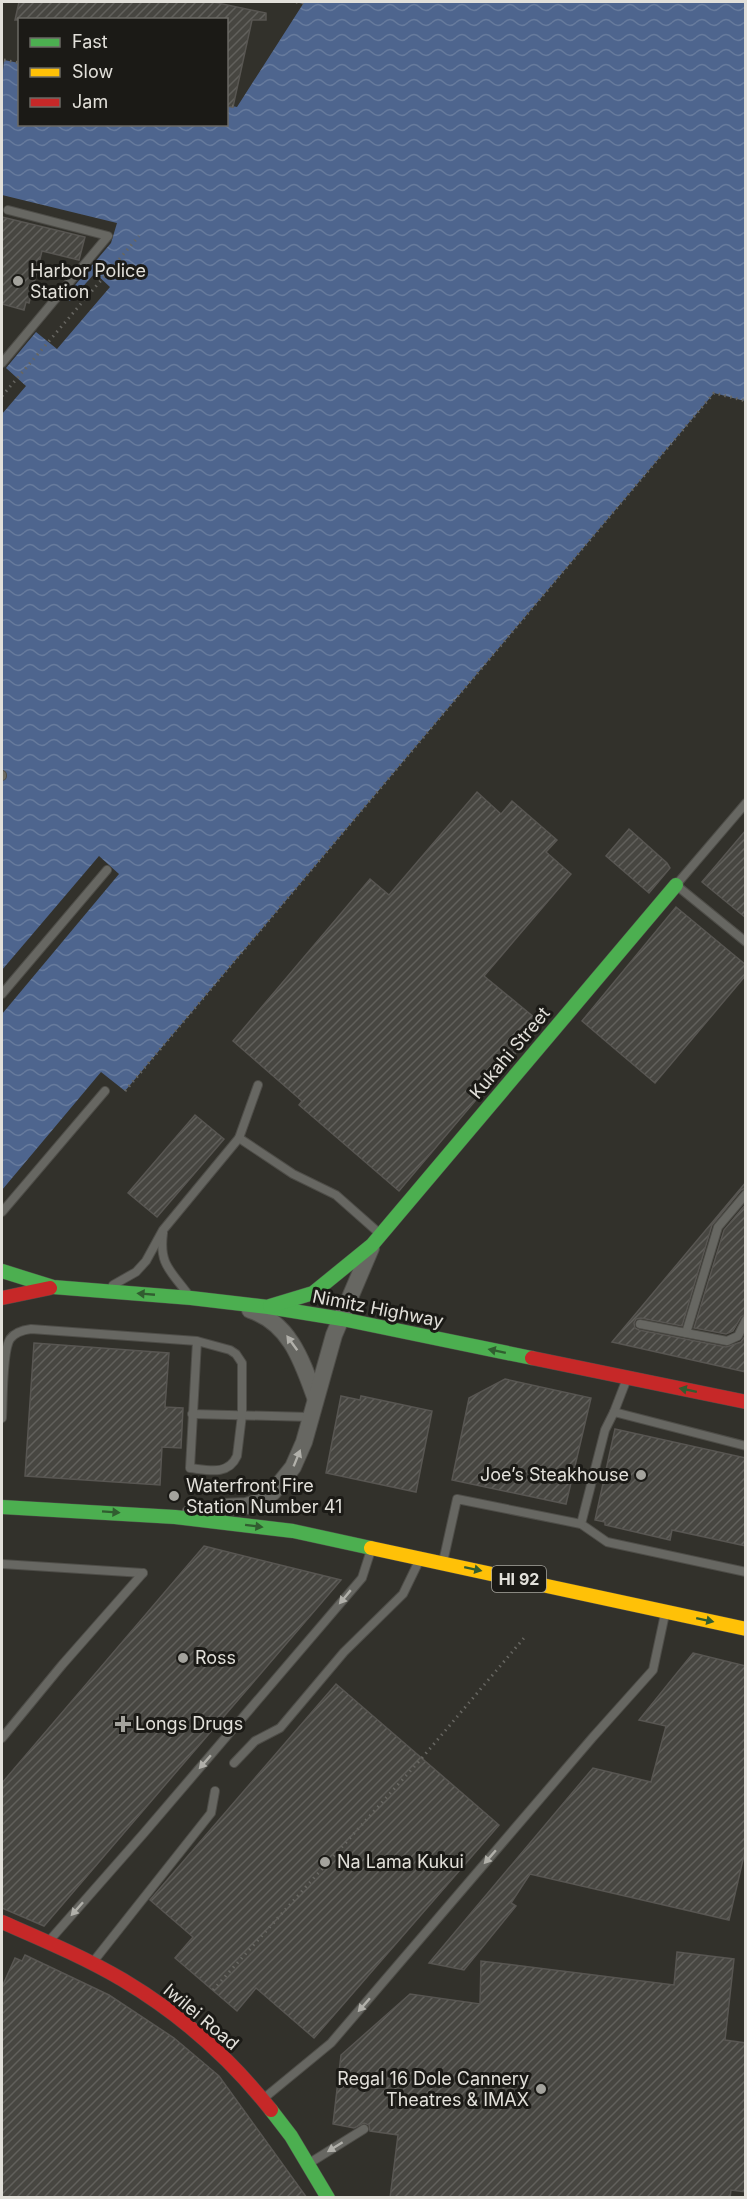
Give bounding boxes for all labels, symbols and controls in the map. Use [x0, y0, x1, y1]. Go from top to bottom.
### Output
legend [18, 18, 228, 126]
text: Fast [72, 31, 108, 52]
text: Slow [72, 61, 113, 82]
text: Jam [72, 91, 108, 112]
place label: Harbor Police Station [30, 260, 146, 302]
marker: Harbor Police Station [11, 274, 25, 288]
street label: Kukahi Street [465, 1003, 554, 1103]
street label: Nimitz Highway [311, 1286, 445, 1332]
one-way arrow [136, 1289, 155, 1299]
one-way arrow [286, 1336, 298, 1352]
one-way arrow [488, 1345, 507, 1355]
one-way arrow [679, 1385, 698, 1394]
one-way arrow [292, 1448, 302, 1466]
place label: Joe’s Steakhouse [480, 1464, 629, 1485]
marker: Joe’s Steakhouse [634, 1468, 648, 1482]
place label: Waterfront Fire Station Number 41 [186, 1475, 342, 1517]
marker: Waterfront Fire Station Number 41 [167, 1489, 181, 1503]
one-way arrow [101, 1508, 120, 1517]
one-way arrow [245, 1521, 264, 1531]
one-way arrow [464, 1565, 483, 1574]
road number: HI 92 [492, 1566, 546, 1592]
one-way arrow [339, 1589, 352, 1604]
one-way arrow [696, 1616, 714, 1626]
place label: Ross [195, 1647, 236, 1668]
marker: Ross [176, 1651, 190, 1665]
place label: Longs Drugs [135, 1713, 243, 1734]
marker: Longs Drugs [116, 1717, 130, 1731]
one-way arrow [199, 1754, 212, 1769]
one-way arrow [484, 1849, 497, 1865]
place label: Na Lama Kukui [337, 1851, 464, 1872]
marker: Na Lama Kukui [318, 1855, 332, 1869]
one-way arrow [70, 1901, 84, 1916]
street label: Iwilei Road [159, 1979, 243, 2054]
one-way arrow [357, 1997, 370, 2013]
place label: Regal 16 Dole Cannery Theatres & IMAX [337, 2068, 529, 2110]
marker: Regal 16 Dole Cannery Theatres & IMAX [534, 2082, 548, 2096]
one-way arrow [327, 2141, 343, 2152]

